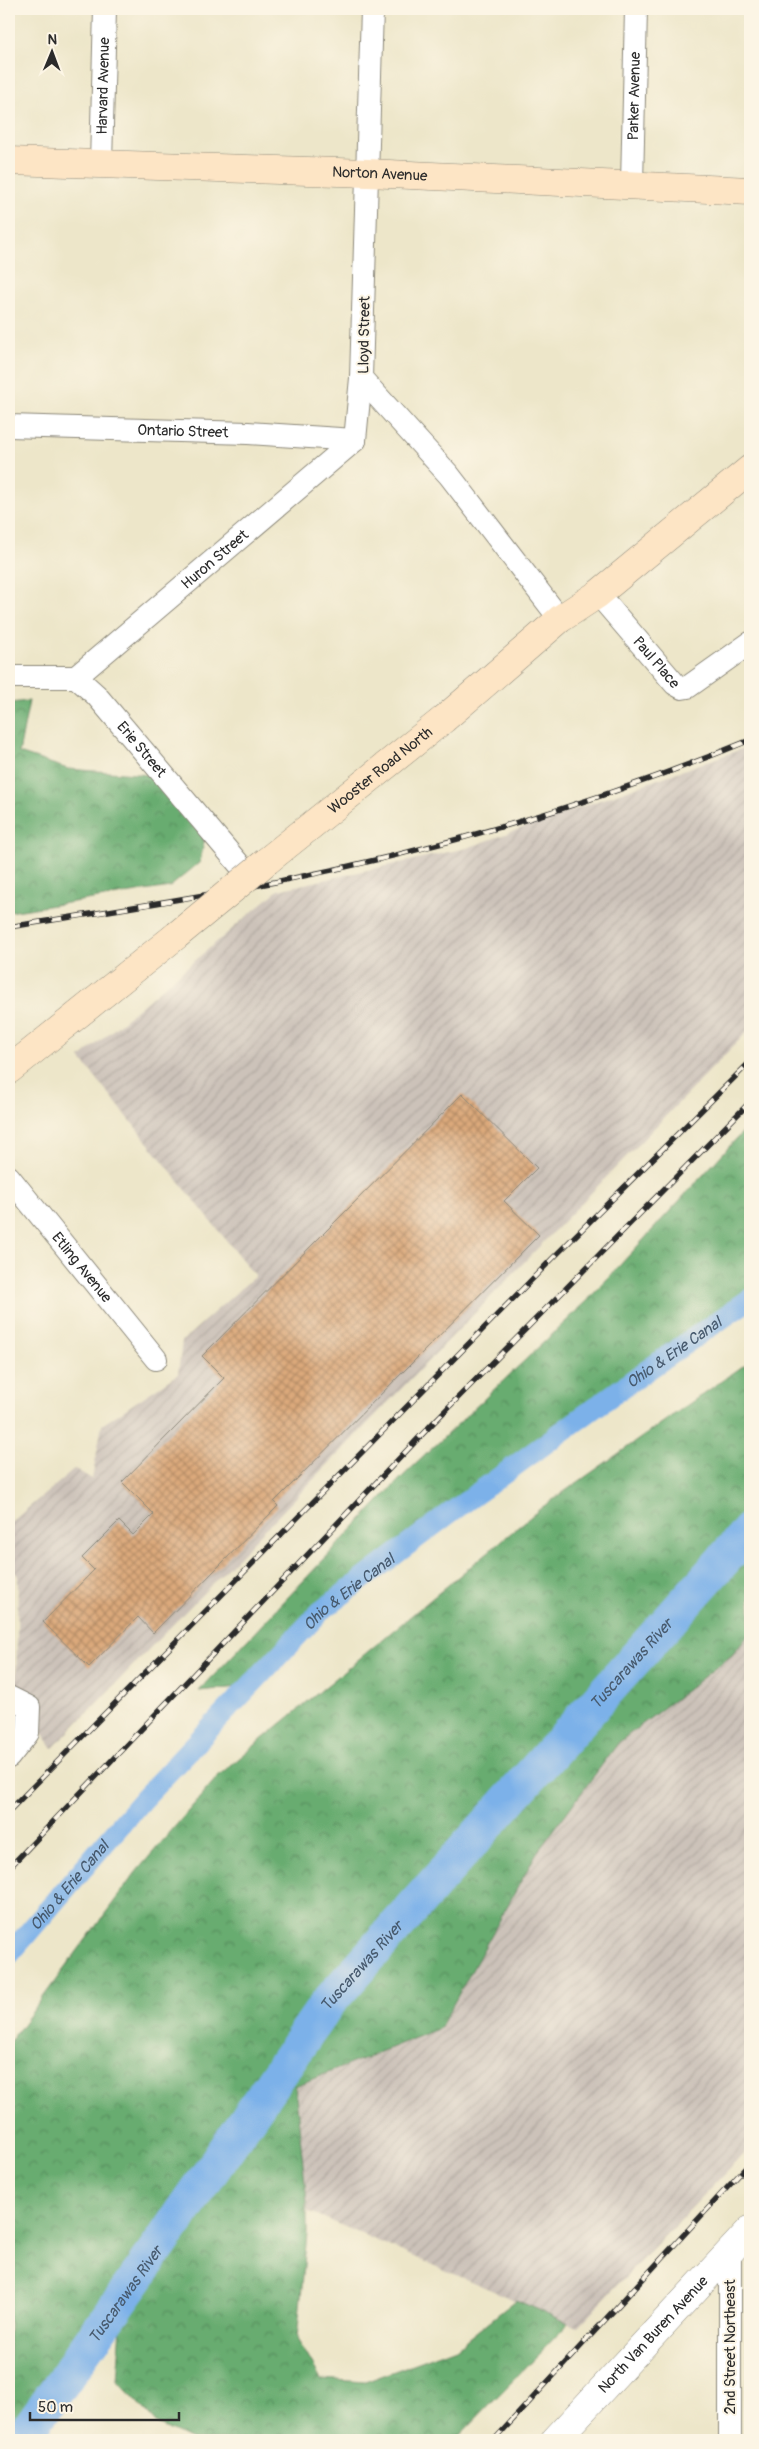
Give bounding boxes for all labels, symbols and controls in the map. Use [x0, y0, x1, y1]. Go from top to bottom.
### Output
north arrow [28, 28, 78, 78]
text: N [47, 31, 57, 48]
street label: Harvard Avenue [93, 36, 114, 135]
street label: Parker Avenue [624, 51, 645, 140]
street label: Norton Avenue [332, 163, 428, 186]
street label: Lloyd Street [354, 295, 375, 374]
street label: Ontario Street [137, 421, 230, 442]
street label: Huron Street [177, 525, 253, 593]
street label: Paul Place [629, 633, 684, 693]
street label: Erie Street [113, 718, 171, 782]
street label: Wooster Road North [324, 723, 437, 818]
street label: Etling Avenue [47, 1228, 116, 1307]
water label: Ohio & Erie Canal [622, 1312, 727, 1393]
water label: Ohio & Erie Canal [299, 1548, 401, 1635]
water label: Tuscarawas River [586, 1613, 679, 1714]
water label: Ohio & Erie Canal [26, 1835, 115, 1935]
water label: Tuscarawas River [316, 1915, 409, 2015]
water label: Tuscarawas River [84, 2240, 168, 2347]
street label: North Van Buren Avenue [594, 2272, 713, 2397]
street label: 2nd Street Northeast [721, 2278, 740, 2415]
scale bar [30, 2389, 179, 2421]
text: 50 m [38, 2398, 73, 2417]

